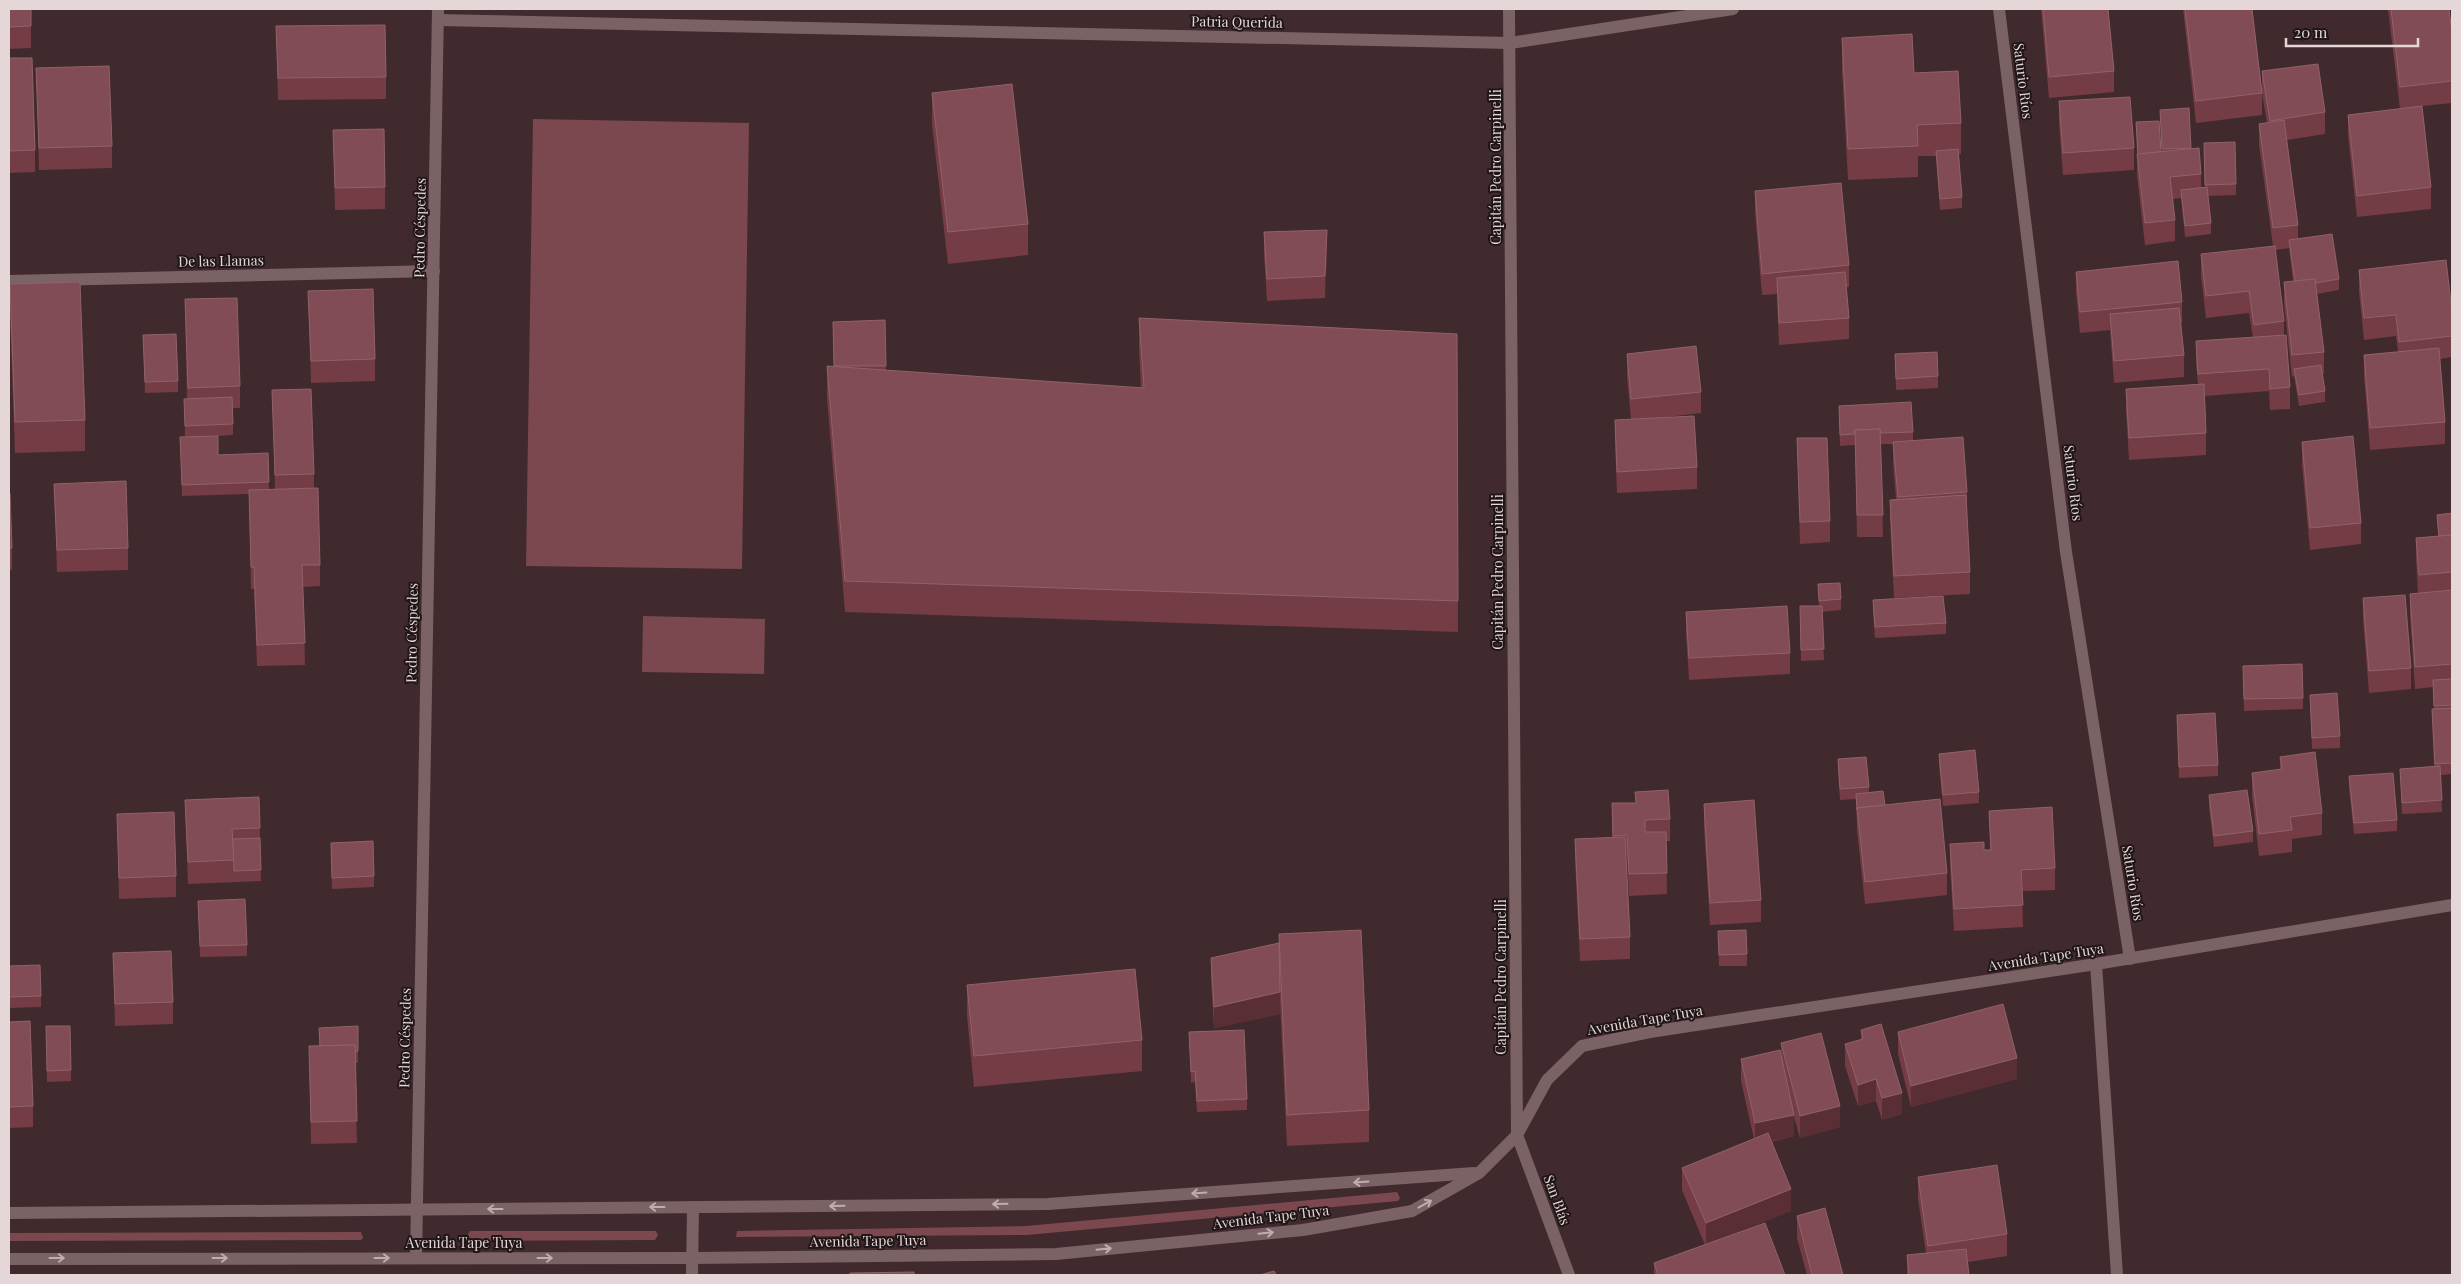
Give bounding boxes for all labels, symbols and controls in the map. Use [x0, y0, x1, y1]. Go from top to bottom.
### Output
street label: Patria Querida [1191, 11, 1283, 32]
scale bar [2286, 15, 2418, 47]
text: 20 m [2294, 22, 2328, 42]
street label: Saturio Ríos [2009, 42, 2038, 120]
street label: Capitán Pedro Carpinelli [1486, 89, 1505, 245]
street label: Pedro Céspedes [409, 178, 430, 278]
street label: De las Llamas [178, 250, 264, 271]
street label: Saturio Ríos [2059, 444, 2088, 522]
street label: Capitán Pedro Carpinelli [1488, 494, 1507, 650]
street label: Pedro Céspedes [401, 583, 422, 683]
street label: Saturio Ríos [2118, 844, 2149, 922]
street label: Capitán Pedro Carpinelli [1491, 899, 1510, 1055]
street label: Avenida Tape Tuya [1986, 938, 2105, 975]
street label: Pedro Céspedes [394, 988, 415, 1088]
street label: Avenida Tape Tuya [1585, 1000, 1704, 1039]
street label: San Blás [1540, 1172, 1575, 1228]
one-way arrow [1353, 1177, 1369, 1186]
one-way arrow [1191, 1188, 1207, 1198]
one-way arrow [1417, 1198, 1431, 1208]
one-way arrow [992, 1199, 1008, 1209]
street label: Avenida Tape Tuya [1211, 1200, 1330, 1233]
one-way arrow [829, 1201, 846, 1211]
one-way arrow [649, 1202, 666, 1212]
one-way arrow [487, 1204, 503, 1214]
one-way arrow [1257, 1229, 1273, 1238]
street label: Avenida Tape Tuya [808, 1230, 927, 1251]
street label: Avenida Tape Tuya [405, 1233, 522, 1252]
one-way arrow [1096, 1244, 1112, 1254]
one-way arrow [212, 1253, 228, 1263]
one-way arrow [374, 1253, 390, 1263]
one-way arrow [536, 1253, 553, 1263]
one-way arrow [49, 1254, 65, 1263]

